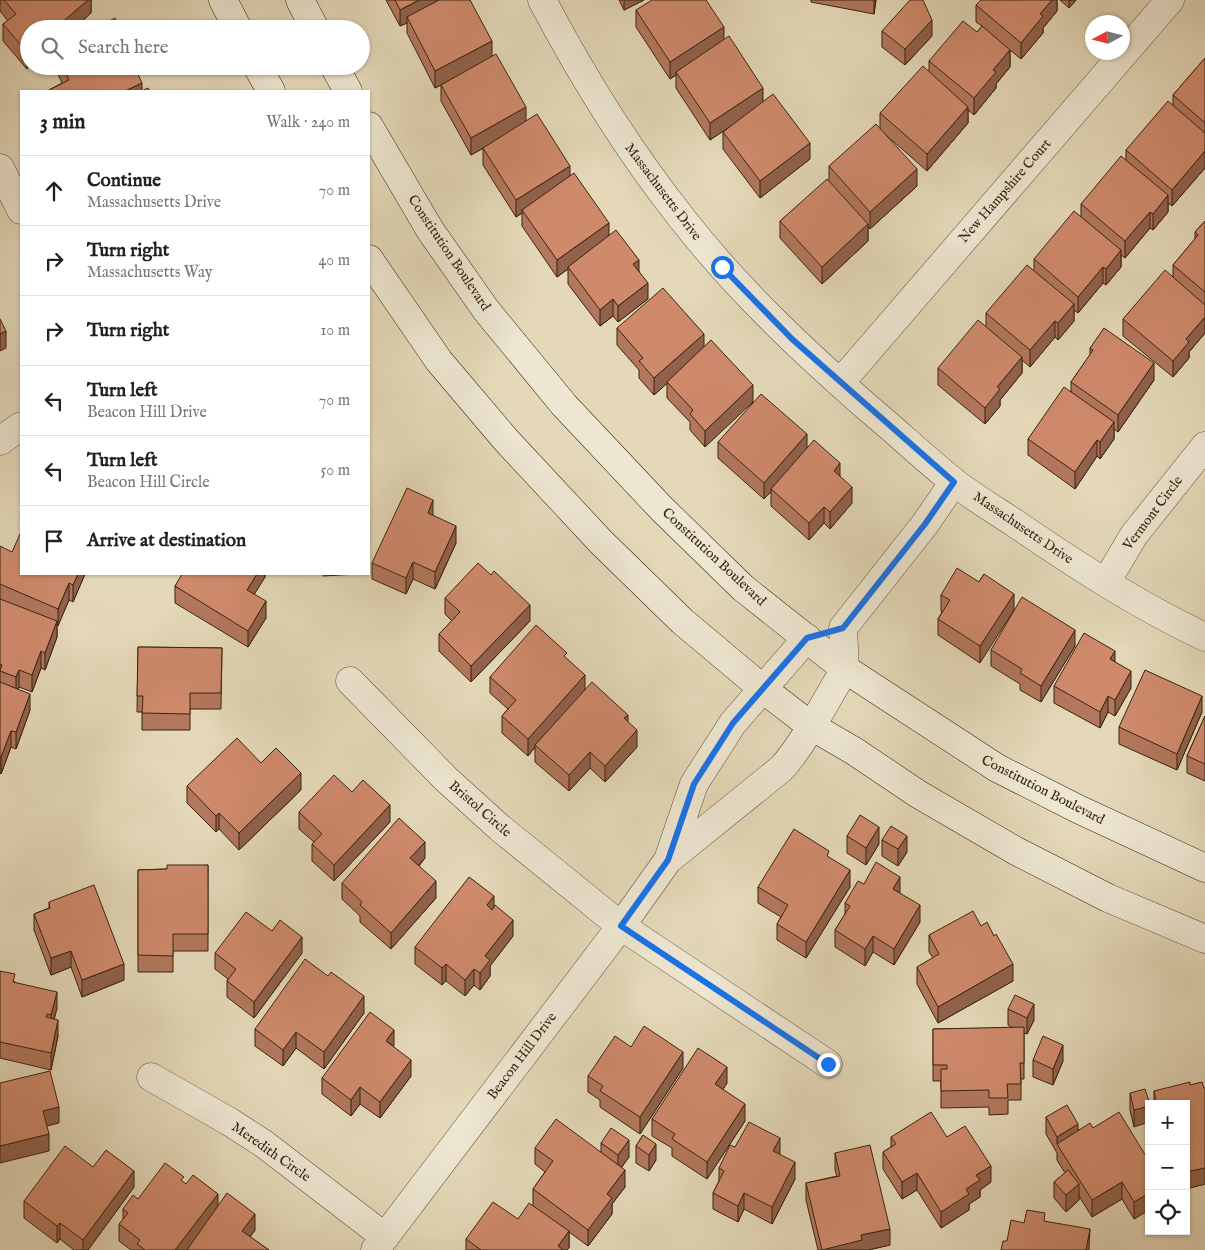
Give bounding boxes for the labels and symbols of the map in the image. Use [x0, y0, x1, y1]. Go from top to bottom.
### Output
north arrow [1085, 15, 1130, 60]
street label: New Hampshire Court [955, 135, 1055, 247]
street label: Massachusetts Drive [621, 140, 706, 245]
street label: Constitution Boulevard [404, 192, 495, 315]
route start [711, 256, 734, 279]
street label: Vermont Circle [1119, 472, 1187, 555]
street label: Massachusetts Drive [969, 488, 1077, 569]
street label: Constitution Boulevard [658, 504, 770, 610]
street label: Constitution Boulevard [978, 751, 1108, 829]
street label: Bristol Circle [445, 777, 515, 842]
street label: Beacon Hill Drive [483, 1008, 561, 1103]
route end [817, 1053, 840, 1076]
street label: Meredith Circle [228, 1118, 315, 1186]

